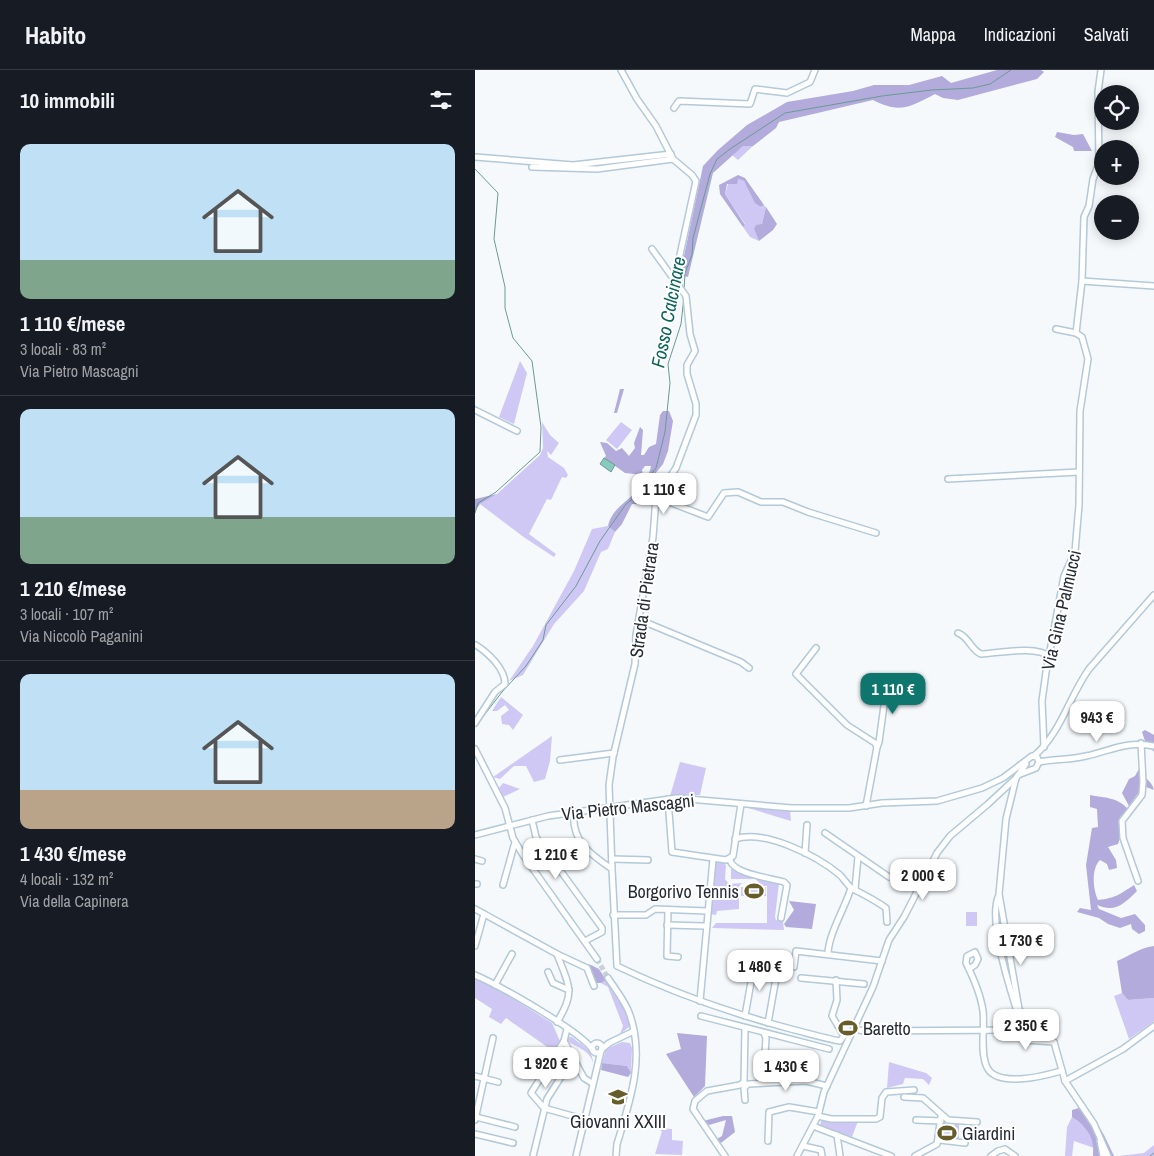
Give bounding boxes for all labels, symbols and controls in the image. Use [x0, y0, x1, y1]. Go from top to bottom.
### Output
text: Habito [25, 19, 86, 51]
text: Mappa [911, 22, 956, 47]
text: Indicazioni [984, 22, 1056, 47]
text: Salvati [1084, 22, 1129, 47]
map controls [1094, 85, 1139, 240]
button: locate [1094, 85, 1139, 130]
text: 10 immobili [20, 86, 115, 115]
icon: filters [427, 86, 455, 114]
button: + [1094, 140, 1139, 185]
icon: home [193, 176, 283, 266]
button: − [1094, 195, 1139, 240]
water label: Fosso Calcinare [644, 254, 692, 370]
text: 1 110 €/mese [20, 309, 125, 338]
text: 3 locali · 83 m² [20, 338, 106, 360]
text: Via Pietro Mascagni [20, 360, 139, 382]
icon: home [193, 442, 283, 532]
pin: 1 110 € [618, 472, 710, 515]
text: 1 110 € [642, 478, 686, 500]
street label: Strada di Pietrara [624, 541, 664, 659]
street label: Via Gina Palmucci [1035, 547, 1087, 673]
text: 1 210 €/mese [20, 574, 126, 603]
text: 3 locali · 107 m² [20, 603, 113, 625]
text: Via Niccolò Paganini [20, 625, 143, 647]
pin: 1 110 € [847, 672, 939, 715]
text: 1 110 € [871, 678, 915, 700]
pin: 943 € [1062, 700, 1132, 743]
text: 943 € [1081, 706, 1113, 728]
icon: home [193, 707, 283, 797]
street label: Via Pietro Mascagni [560, 788, 696, 826]
pin: 1 210 € [510, 838, 602, 880]
text: 1 430 €/mese [20, 839, 126, 868]
text: 1 210 € [534, 843, 578, 865]
pin: 2 000 € [877, 858, 969, 901]
text: 2 000 € [901, 864, 945, 886]
text: 4 locali · 132 m² [20, 868, 113, 890]
place label: Borgorivo Tennis [628, 879, 739, 904]
sports icon: Borgorivo Tennis [743, 880, 765, 902]
text: Via della Capinera [20, 890, 128, 912]
pin: 1 730 € [975, 924, 1067, 966]
text: 1 730 € [999, 929, 1043, 951]
pin: 1 480 € [714, 950, 806, 992]
text: 1 480 € [738, 955, 782, 977]
pin: 2 350 € [980, 1008, 1072, 1051]
text: 2 350 € [1004, 1014, 1048, 1036]
place label: Baretto [863, 1016, 911, 1041]
sports icon: Baretto [837, 1017, 859, 1039]
pin: 1 920 € [500, 1046, 592, 1089]
pin: 1 430 € [740, 1050, 832, 1092]
text: 1 920 € [524, 1052, 568, 1074]
text: 1 430 € [764, 1055, 808, 1077]
school or university icon: Giovanni XXIII [607, 1086, 629, 1108]
place label: Giovanni XXIII [570, 1109, 666, 1134]
place label: Giardini [962, 1121, 1015, 1146]
sports icon: Giardini [936, 1122, 958, 1144]

